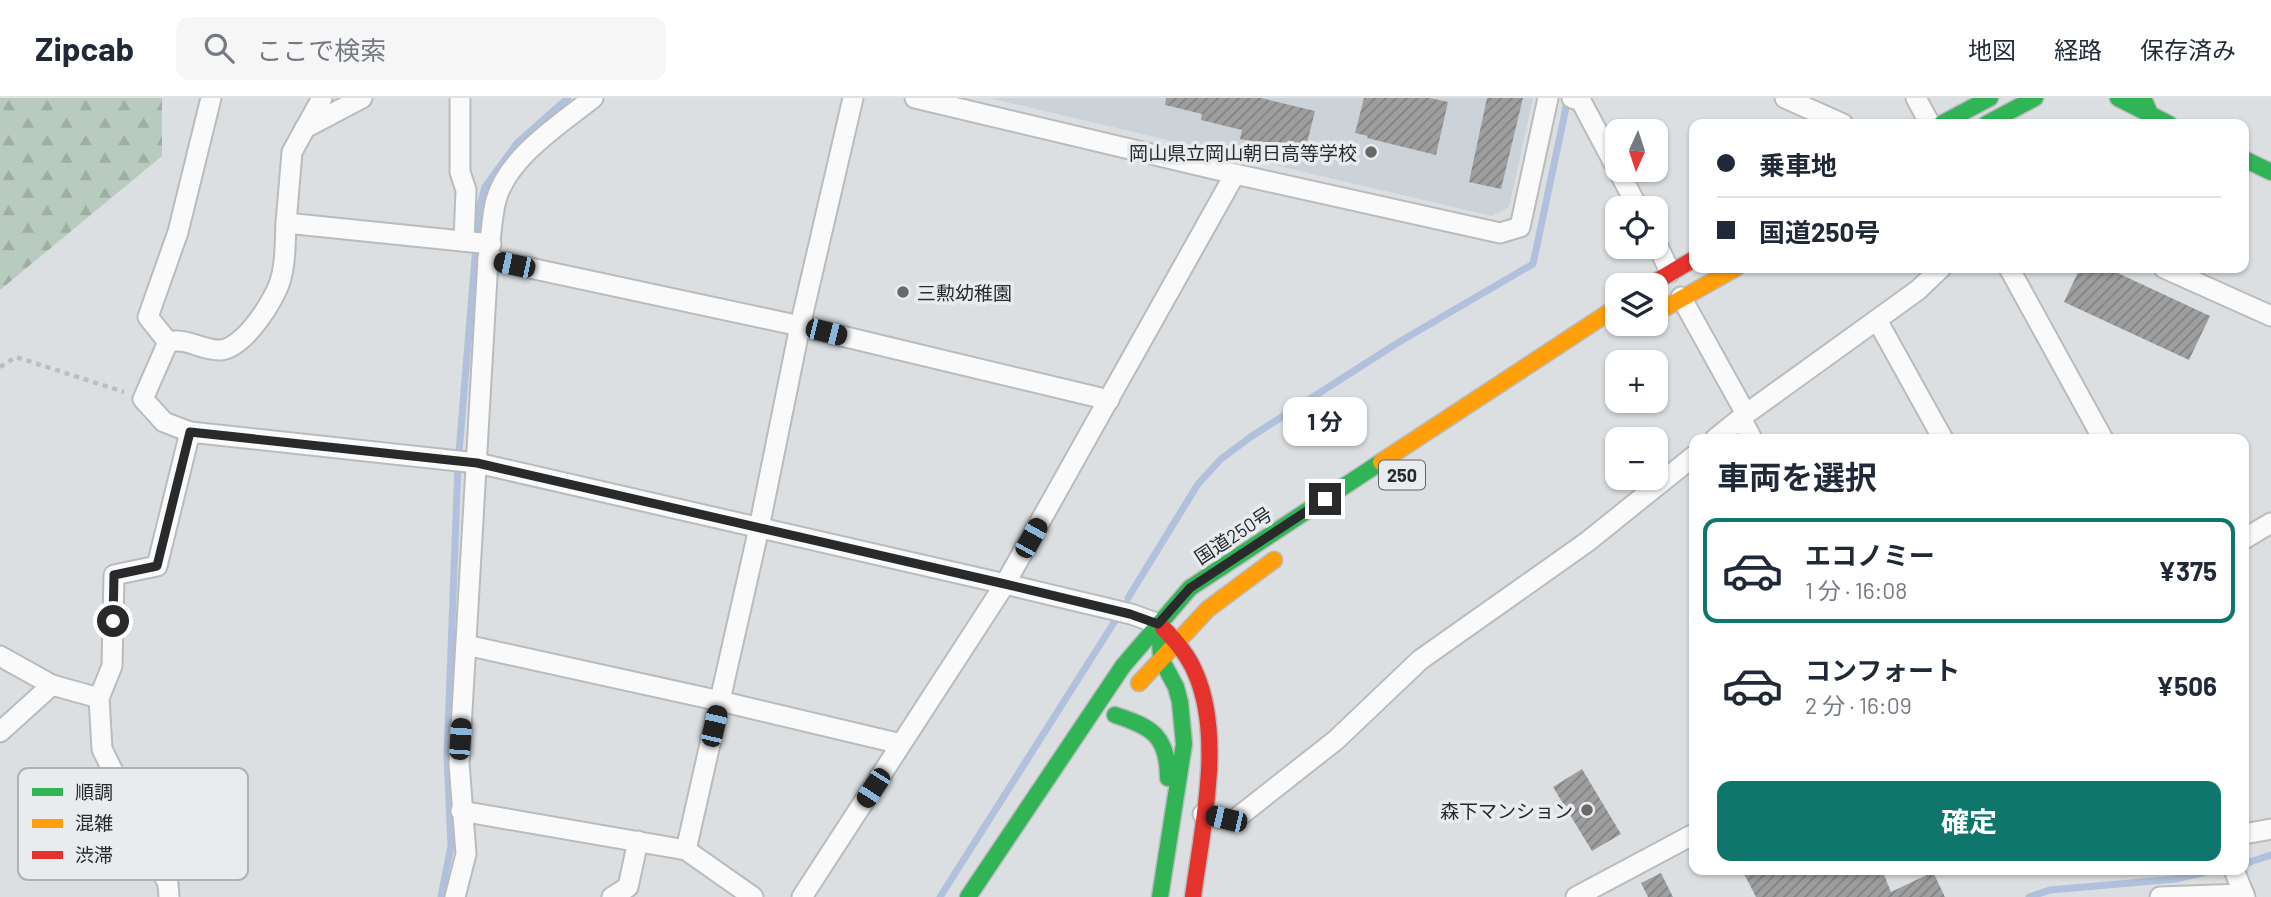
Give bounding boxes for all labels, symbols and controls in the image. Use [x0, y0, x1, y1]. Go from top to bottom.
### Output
search box [176, 17, 666, 80]
text: Zipcab [35, 28, 134, 68]
icon: search [200, 29, 238, 67]
text: ここで検索 [256, 34, 386, 65]
text: 地図 [1968, 35, 2016, 64]
text: 経路 [2054, 35, 2102, 64]
text: 保存済み [2140, 35, 2236, 64]
north arrow [1605, 119, 1668, 182]
map controls [1605, 119, 1668, 490]
place label: 岡山県立岡山朝日高等学校 [1129, 141, 1357, 164]
marker: 岡山県立岡山朝日高等学校 [1363, 144, 1379, 160]
text: 乗車地 [1759, 149, 1837, 180]
button: locate [1605, 196, 1668, 259]
text: 国道250号 [1759, 216, 1880, 247]
car [492, 250, 537, 280]
button: layers [1605, 273, 1668, 336]
place label: 三勲幼稚園 [917, 281, 1012, 304]
marker: 三勲幼稚園 [895, 284, 911, 300]
car [804, 317, 849, 347]
button: + [1605, 350, 1668, 413]
callout: 1 分 [1283, 398, 1367, 446]
text: 1 分 [1307, 407, 1343, 435]
button: − [1605, 427, 1668, 490]
text: 車両を選択 [1717, 457, 1877, 495]
road number: 250 [1379, 460, 1425, 489]
route end [1309, 483, 1341, 515]
street label: 国道250号 [1190, 501, 1276, 569]
car [1012, 515, 1051, 561]
icon: car [1721, 539, 1784, 602]
text: エコノミー [1805, 539, 1935, 570]
text: ¥375 [2158, 555, 2217, 586]
text: 1 分 · 16:08 [1805, 576, 1907, 604]
route start [97, 605, 129, 637]
icon: car [1721, 654, 1784, 717]
text: コンフォート [1805, 654, 1960, 685]
text: ¥506 [2156, 670, 2217, 701]
text: 2 分 · 16:09 [1805, 691, 1912, 719]
car [700, 703, 729, 749]
car [449, 717, 472, 761]
car [853, 765, 894, 811]
legend [18, 768, 248, 880]
text: 順調 [75, 780, 113, 803]
button: 確定 [1717, 781, 2221, 861]
place label: 森下マンション [1440, 799, 1573, 822]
marker: 森下マンション [1579, 802, 1595, 818]
car [1204, 804, 1249, 834]
text: 混雑 [75, 811, 113, 834]
text: 渋滞 [75, 843, 113, 866]

